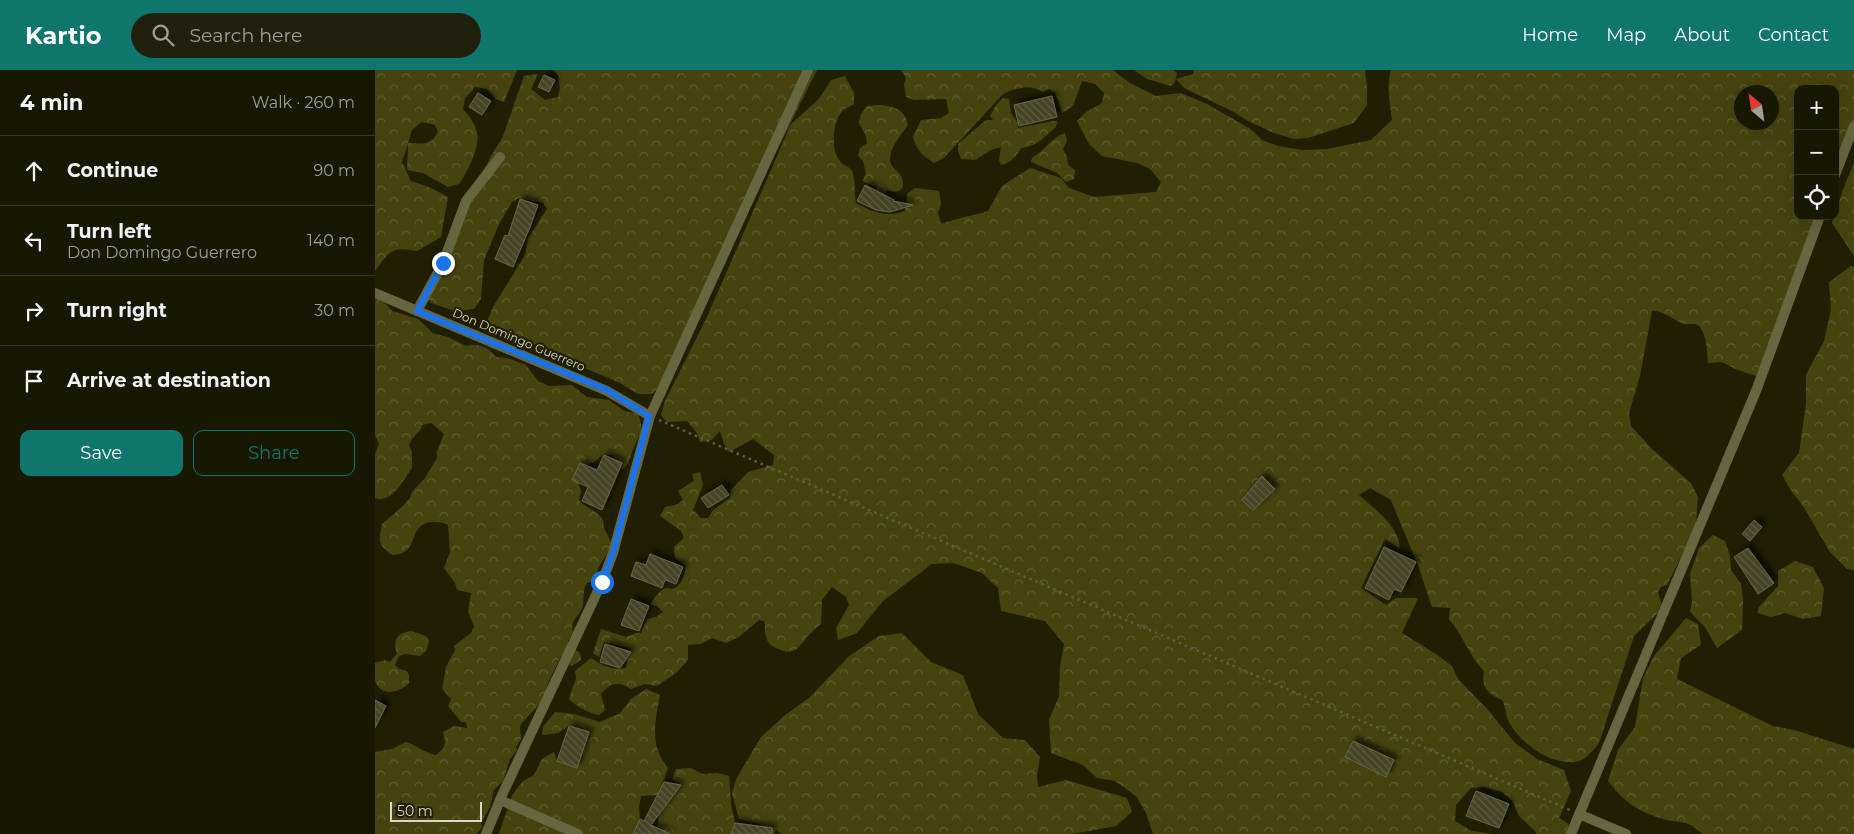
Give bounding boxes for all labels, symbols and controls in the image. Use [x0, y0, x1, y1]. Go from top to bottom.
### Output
search box [131, 13, 481, 58]
text: Kartio [25, 21, 101, 50]
icon: search [149, 21, 177, 49]
text: Search here [189, 24, 302, 47]
text: Home [1522, 24, 1578, 46]
text: Map [1606, 24, 1646, 46]
text: About [1674, 24, 1730, 46]
text: Contact [1758, 24, 1829, 46]
north arrow [1734, 85, 1779, 130]
map controls [1794, 85, 1839, 220]
button: + [1794, 85, 1839, 130]
text: 4 min [20, 90, 83, 115]
text: Walk · 260 m [252, 93, 355, 112]
button: − [1794, 130, 1839, 175]
icon: ahead [20, 157, 48, 185]
text: Continue [67, 159, 158, 182]
text: 90 m [313, 161, 355, 180]
button: locate [1794, 175, 1839, 220]
text: Turn left [67, 220, 152, 243]
icon: left [20, 227, 48, 255]
text: 140 m [307, 231, 355, 250]
text: Don Domingo Guerrero [67, 243, 257, 262]
route end [432, 252, 455, 275]
icon: right [20, 297, 48, 325]
text: Turn right [67, 299, 167, 322]
text: 30 m [314, 301, 355, 320]
street label: Don Domingo Guerrero [451, 305, 588, 374]
icon: arrive [20, 367, 48, 395]
text: Arrive at destination [67, 369, 271, 392]
button: Save [20, 430, 183, 476]
button: Share [193, 430, 355, 476]
route start [591, 571, 614, 594]
scale bar [390, 799, 483, 822]
text: 50 m [397, 802, 433, 820]

